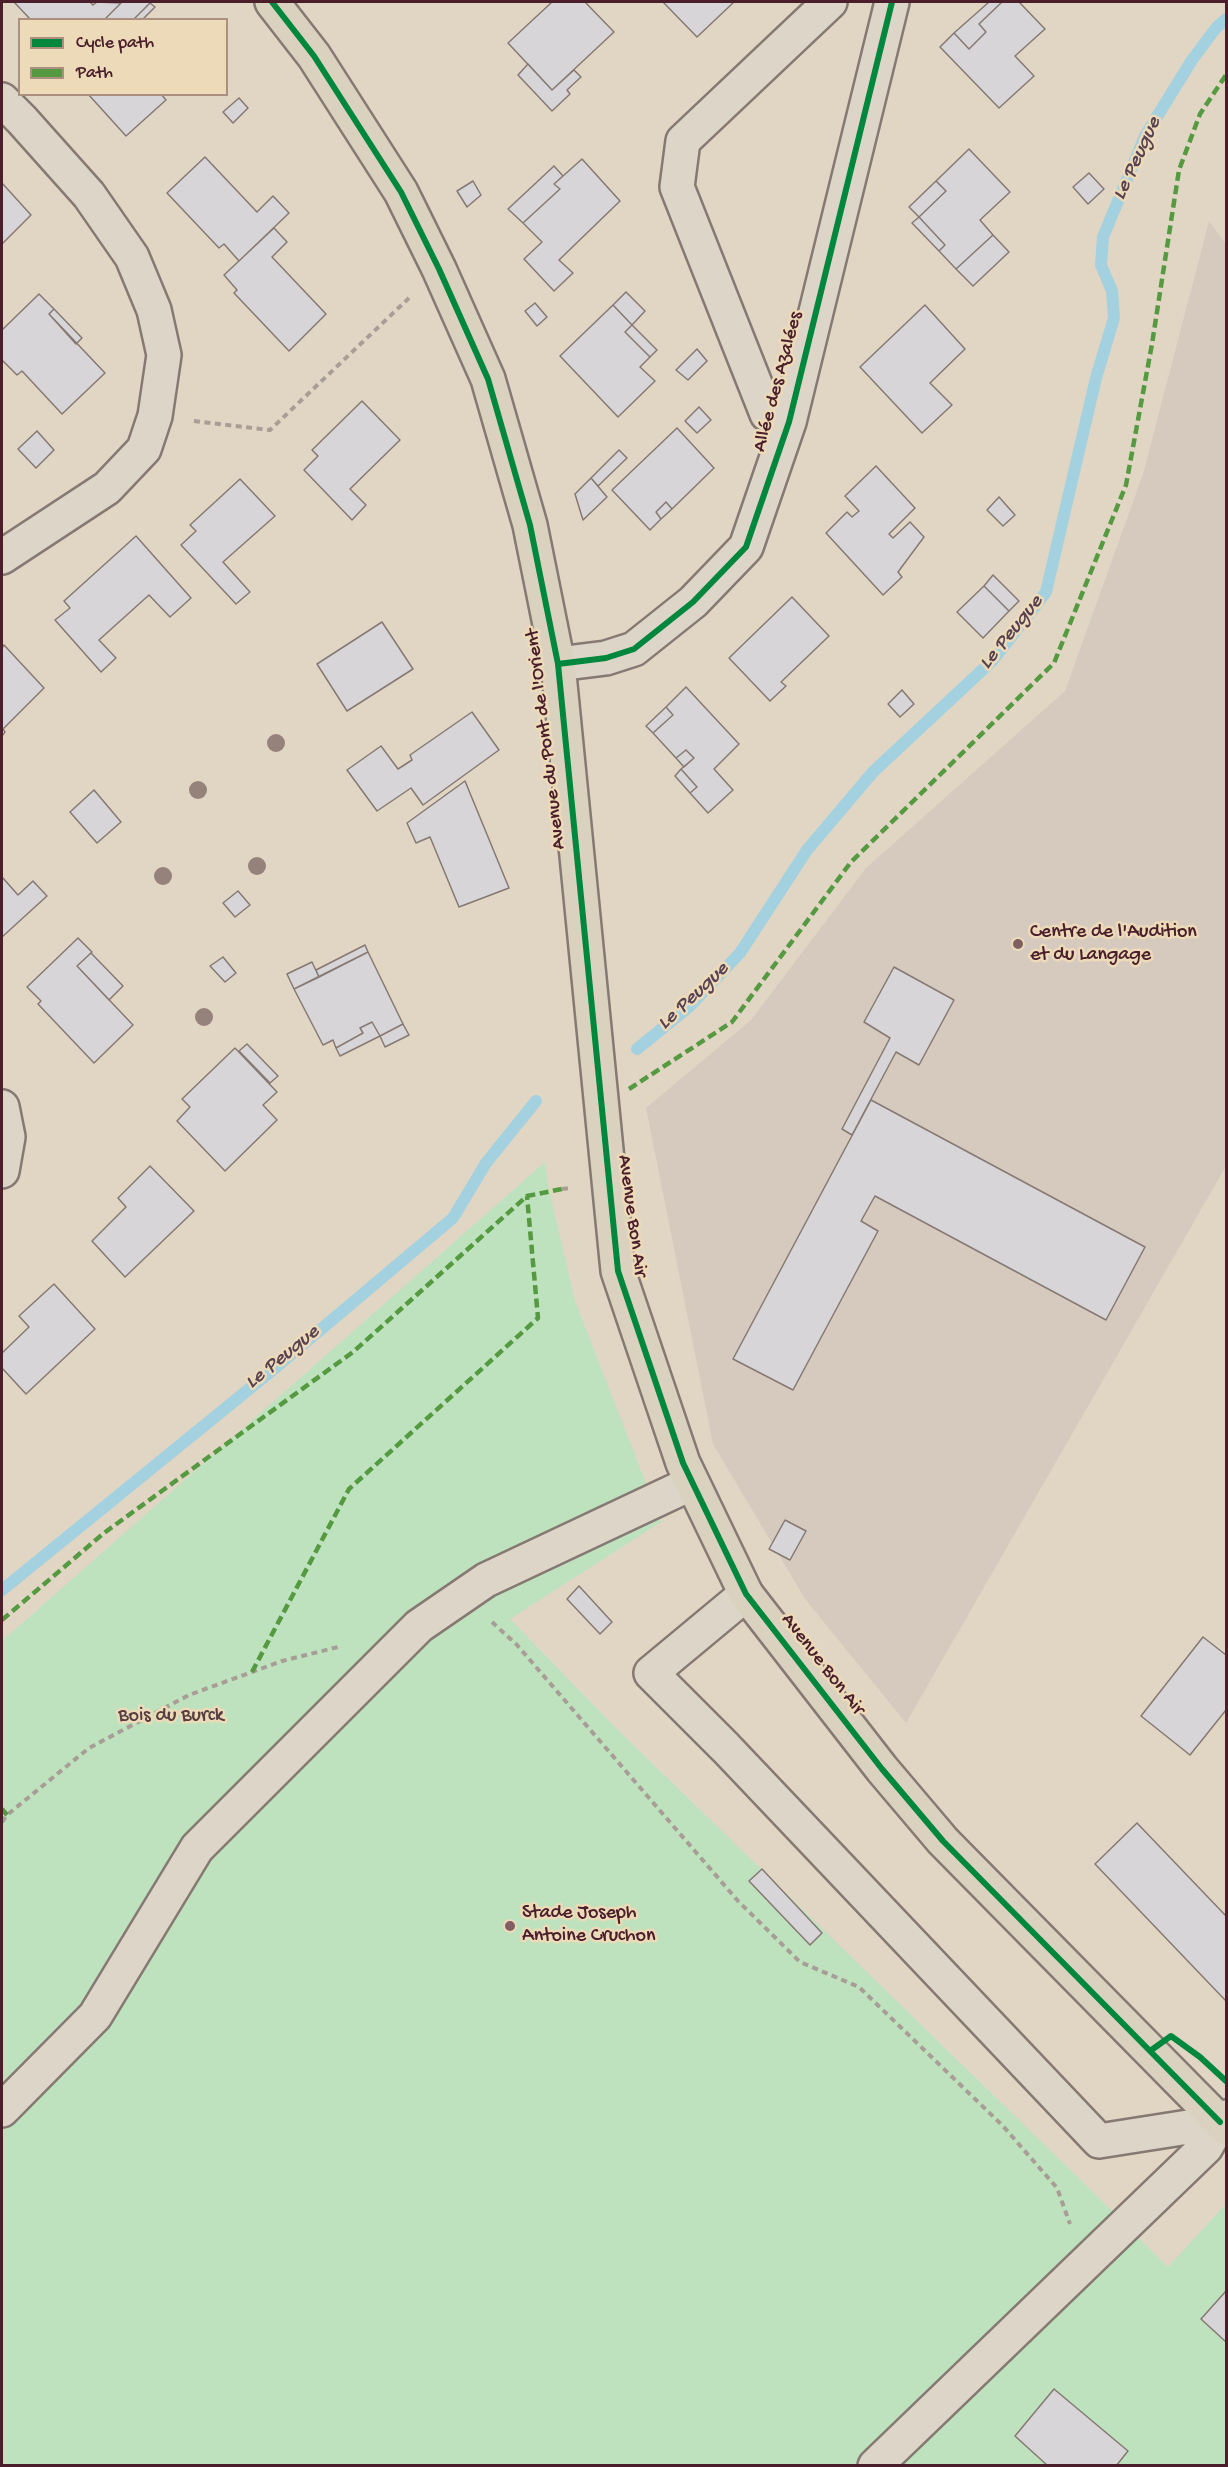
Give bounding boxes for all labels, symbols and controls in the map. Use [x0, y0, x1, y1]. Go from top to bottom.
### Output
legend [18, 18, 228, 96]
text: Cycle path [76, 33, 154, 54]
text: Path [76, 63, 113, 84]
water label: Le Peugue [1108, 114, 1168, 204]
street label: Allée des Azalées [749, 309, 809, 455]
water label: Le Peugue [974, 591, 1050, 675]
street label: Avenue du Pont de l'Orient [522, 627, 572, 851]
place label: Centre de l'Audition et du Langage [1030, 921, 1197, 968]
marker: Centre de l'Audition et du Langage [1011, 937, 1025, 951]
water label: Le Peugue [653, 958, 735, 1036]
street label: Avenue Bon Air [611, 1153, 651, 1279]
water label: Le Peugue [241, 1320, 325, 1396]
street label: Avenue Bon Air [775, 1609, 869, 1721]
park label: Bois du Burck [118, 1705, 224, 1729]
place label: Stade Joseph Antoine Cruchon [522, 1902, 655, 1949]
marker: Stade Joseph Antoine Cruchon [503, 1919, 517, 1933]

